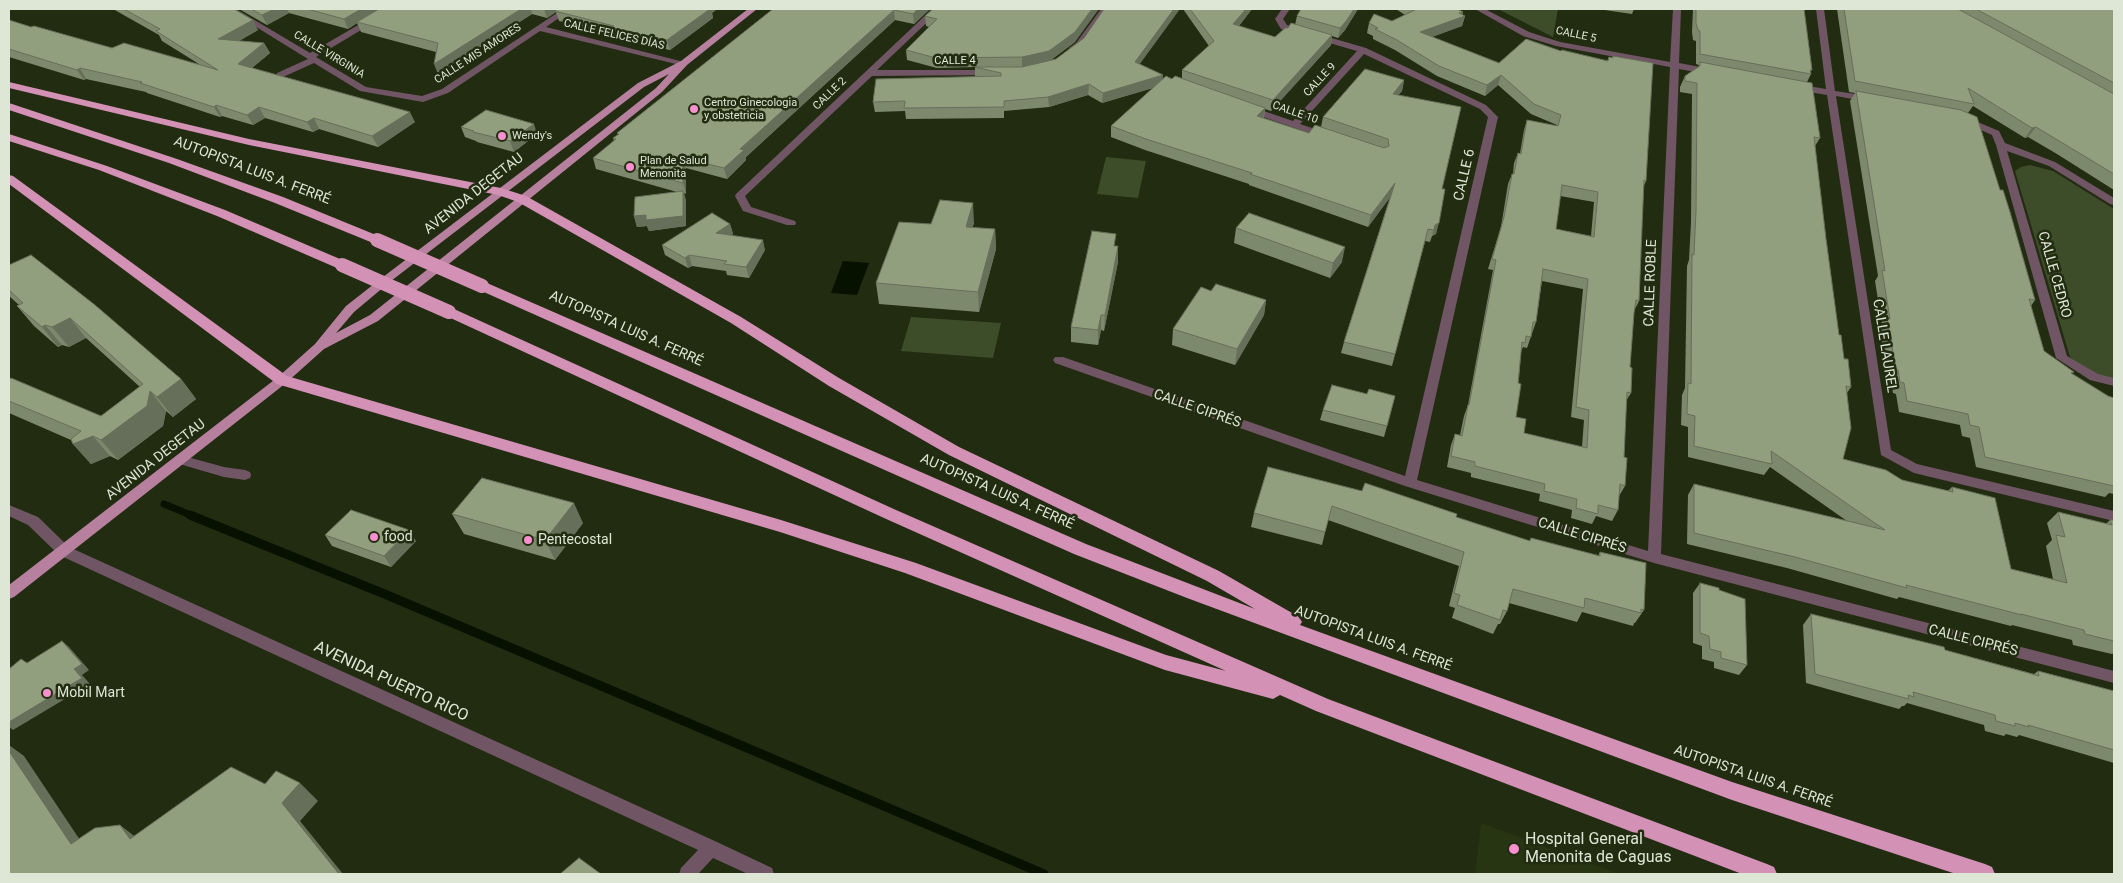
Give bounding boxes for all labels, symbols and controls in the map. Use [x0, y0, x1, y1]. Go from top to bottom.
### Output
street label: CALLE FELICES DÍAS [562, 17, 666, 53]
street label: CALLE MIS AMORES [432, 21, 524, 87]
street label: CALLE 5 [1554, 24, 1598, 46]
street label: CALLE VIRGINIA [291, 29, 367, 81]
street label: CALLE 4 [934, 54, 976, 68]
street label: CALLE 9 [1301, 60, 1339, 100]
street label: CALLE 2 [811, 75, 849, 113]
place label: Centro Ginecologia y obstetricia [704, 96, 797, 122]
street label: CALLE 10 [1270, 99, 1320, 127]
marker: Centro Ginecologia y obstetricia [688, 103, 700, 115]
place label: Wendy's [512, 129, 552, 143]
marker: Wendy's [496, 130, 508, 142]
street label: AUTOPISTA LUIS A. FERRÉ [171, 133, 333, 209]
street label: CALLE 6 [1451, 147, 1479, 203]
street label: AVENIDA DEGETAU [421, 150, 527, 238]
place label: Plan de Salud Menonita [640, 154, 707, 180]
marker: Plan de Salud Menonita [624, 161, 636, 173]
street label: CALLE CEDRO [2034, 230, 2074, 320]
street label: CALLE ROBLE [1641, 239, 1661, 327]
street label: AUTOPISTA LUIS A. FERRÉ [547, 288, 705, 370]
street label: CALLE LAUREL [1868, 298, 1900, 394]
street label: CALLE CIPRÉS [1151, 386, 1243, 432]
street label: AVENIDA DEGETAU [103, 416, 209, 504]
street label: AUTOPISTA LUIS A. FERRÉ [918, 451, 1076, 533]
street label: CALLE CIPRÉS [1536, 515, 1628, 557]
place label: food [384, 529, 413, 545]
marker: food [368, 531, 380, 543]
place label: Pentecostal [538, 532, 612, 548]
marker: Pentecostal [522, 534, 534, 546]
street label: AUTOPISTA LUIS A. FERRÉ [1292, 603, 1454, 675]
street label: CALLE CIPRÉS [1927, 622, 2019, 660]
street label: AVENIDA PUERTO RICO [311, 638, 471, 726]
place label: Mobil Mart [57, 685, 125, 701]
marker: Mobil Mart [41, 687, 53, 699]
street label: AUTOPISTA LUIS A. FERRÉ [1672, 742, 1834, 812]
place label: Hospital General Menonita de Caguas [1525, 830, 1671, 868]
marker: Hospital General Menonita de Caguas [1507, 842, 1521, 856]

